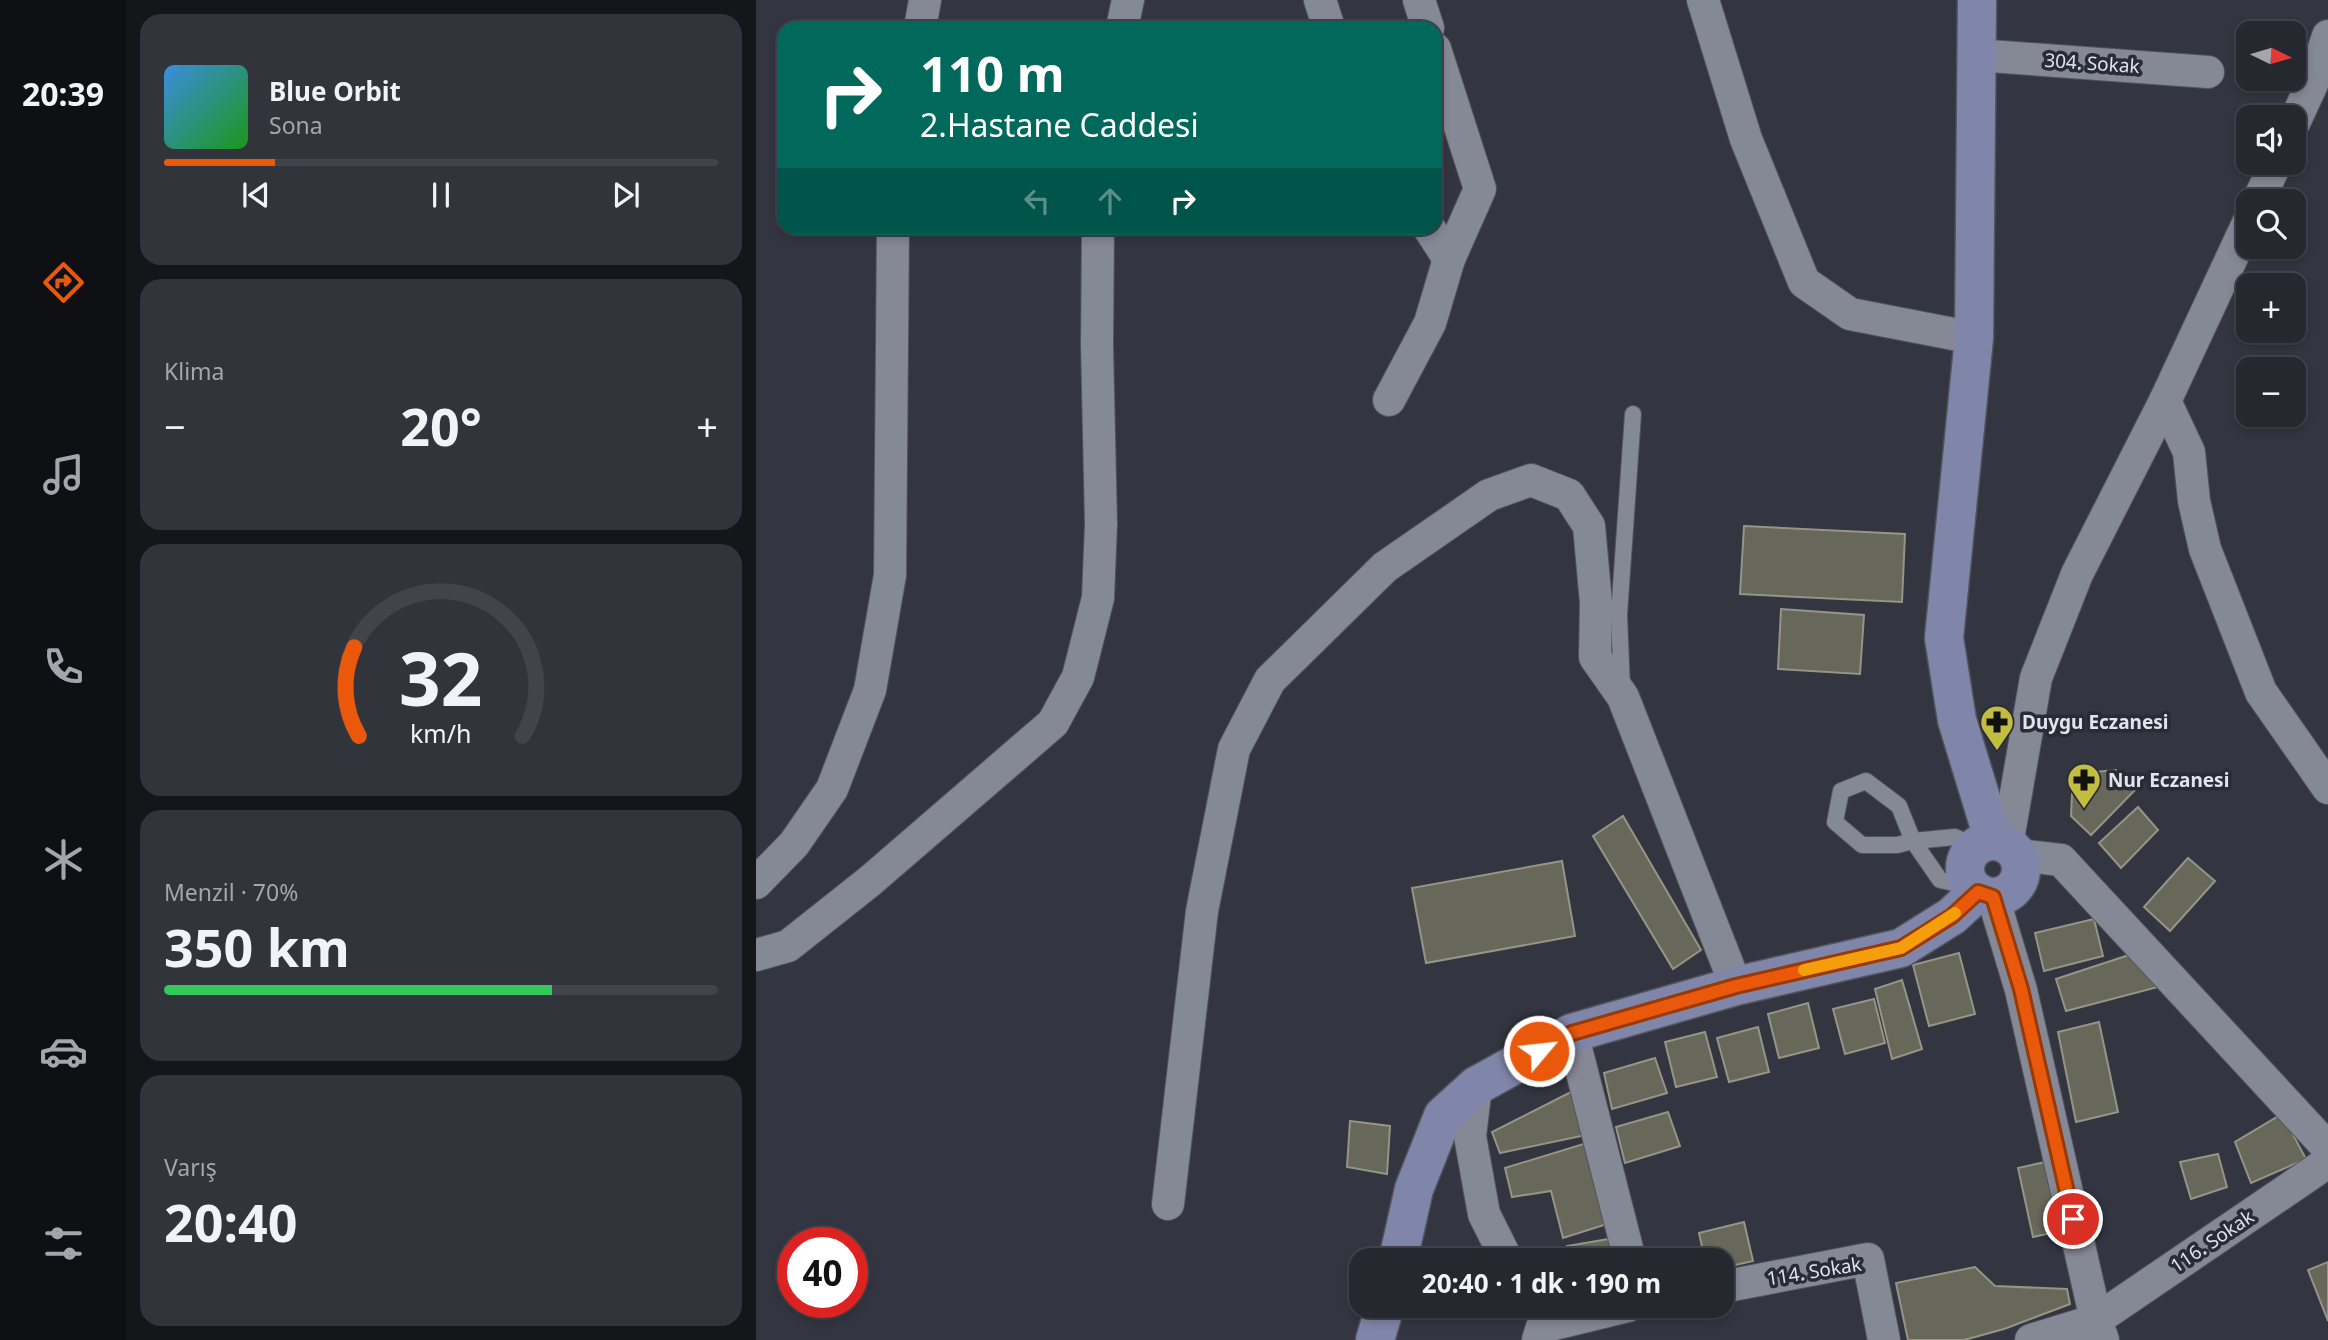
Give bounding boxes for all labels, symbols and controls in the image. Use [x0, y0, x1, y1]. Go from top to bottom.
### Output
north arrow [2236, 21, 2306, 91]
map controls [2236, 21, 2306, 427]
text: 110 m [920, 40, 1065, 106]
street label: 304. Sokak [2043, 47, 2141, 79]
icon: right [805, 49, 896, 140]
text: 20:39 [22, 72, 104, 115]
text: Blue Orbit [269, 73, 401, 109]
text: 2.Hastane Caddesi [920, 103, 1199, 146]
button: sound [2236, 105, 2306, 175]
text: Sona [269, 109, 323, 141]
icon: previous [237, 176, 275, 214]
icon: pause [422, 176, 460, 214]
icon: next [607, 176, 645, 214]
icon: left [1018, 182, 1056, 220]
icon: ahead [1091, 182, 1129, 220]
icon: right [1164, 182, 1202, 220]
button: search [2236, 189, 2306, 259]
icon: directions [39, 258, 88, 307]
button: + [2236, 273, 2306, 343]
text: Klima [164, 355, 225, 387]
button: − [2236, 357, 2306, 427]
text: 20° [400, 390, 482, 461]
text: − [164, 400, 186, 452]
text: + [696, 400, 718, 452]
icon: music [39, 450, 88, 499]
text: 32 [399, 628, 483, 727]
icon: phone [39, 642, 88, 691]
pharmacy icon: Duygu Eczanesi [1978, 703, 2016, 752]
place label: Duygu Eczanesi [2022, 709, 2169, 735]
text: km/h [410, 716, 472, 750]
pharmacy icon: Nur Eczanesi [2065, 761, 2103, 810]
place label: Nur Eczanesi [2108, 767, 2229, 793]
icon: climate [39, 835, 88, 884]
text: Menzil · 70% [164, 876, 298, 908]
text: 350 km [164, 911, 350, 982]
position arrow [1502, 1014, 1576, 1088]
icon: car [39, 1027, 88, 1076]
text: Varış [164, 1151, 217, 1183]
text: 20:40 [164, 1186, 298, 1257]
pin [2043, 1189, 2103, 1249]
icon: arrive [2054, 1200, 2092, 1238]
street label: 116. Sokak [2165, 1204, 2259, 1278]
icon: filters [39, 1219, 88, 1268]
speed limit sign: 40 [777, 1227, 868, 1318]
street label: 114. Sokak [1765, 1251, 1863, 1291]
text: 20:40 · 1 dk · 190 m [1422, 1265, 1661, 1301]

